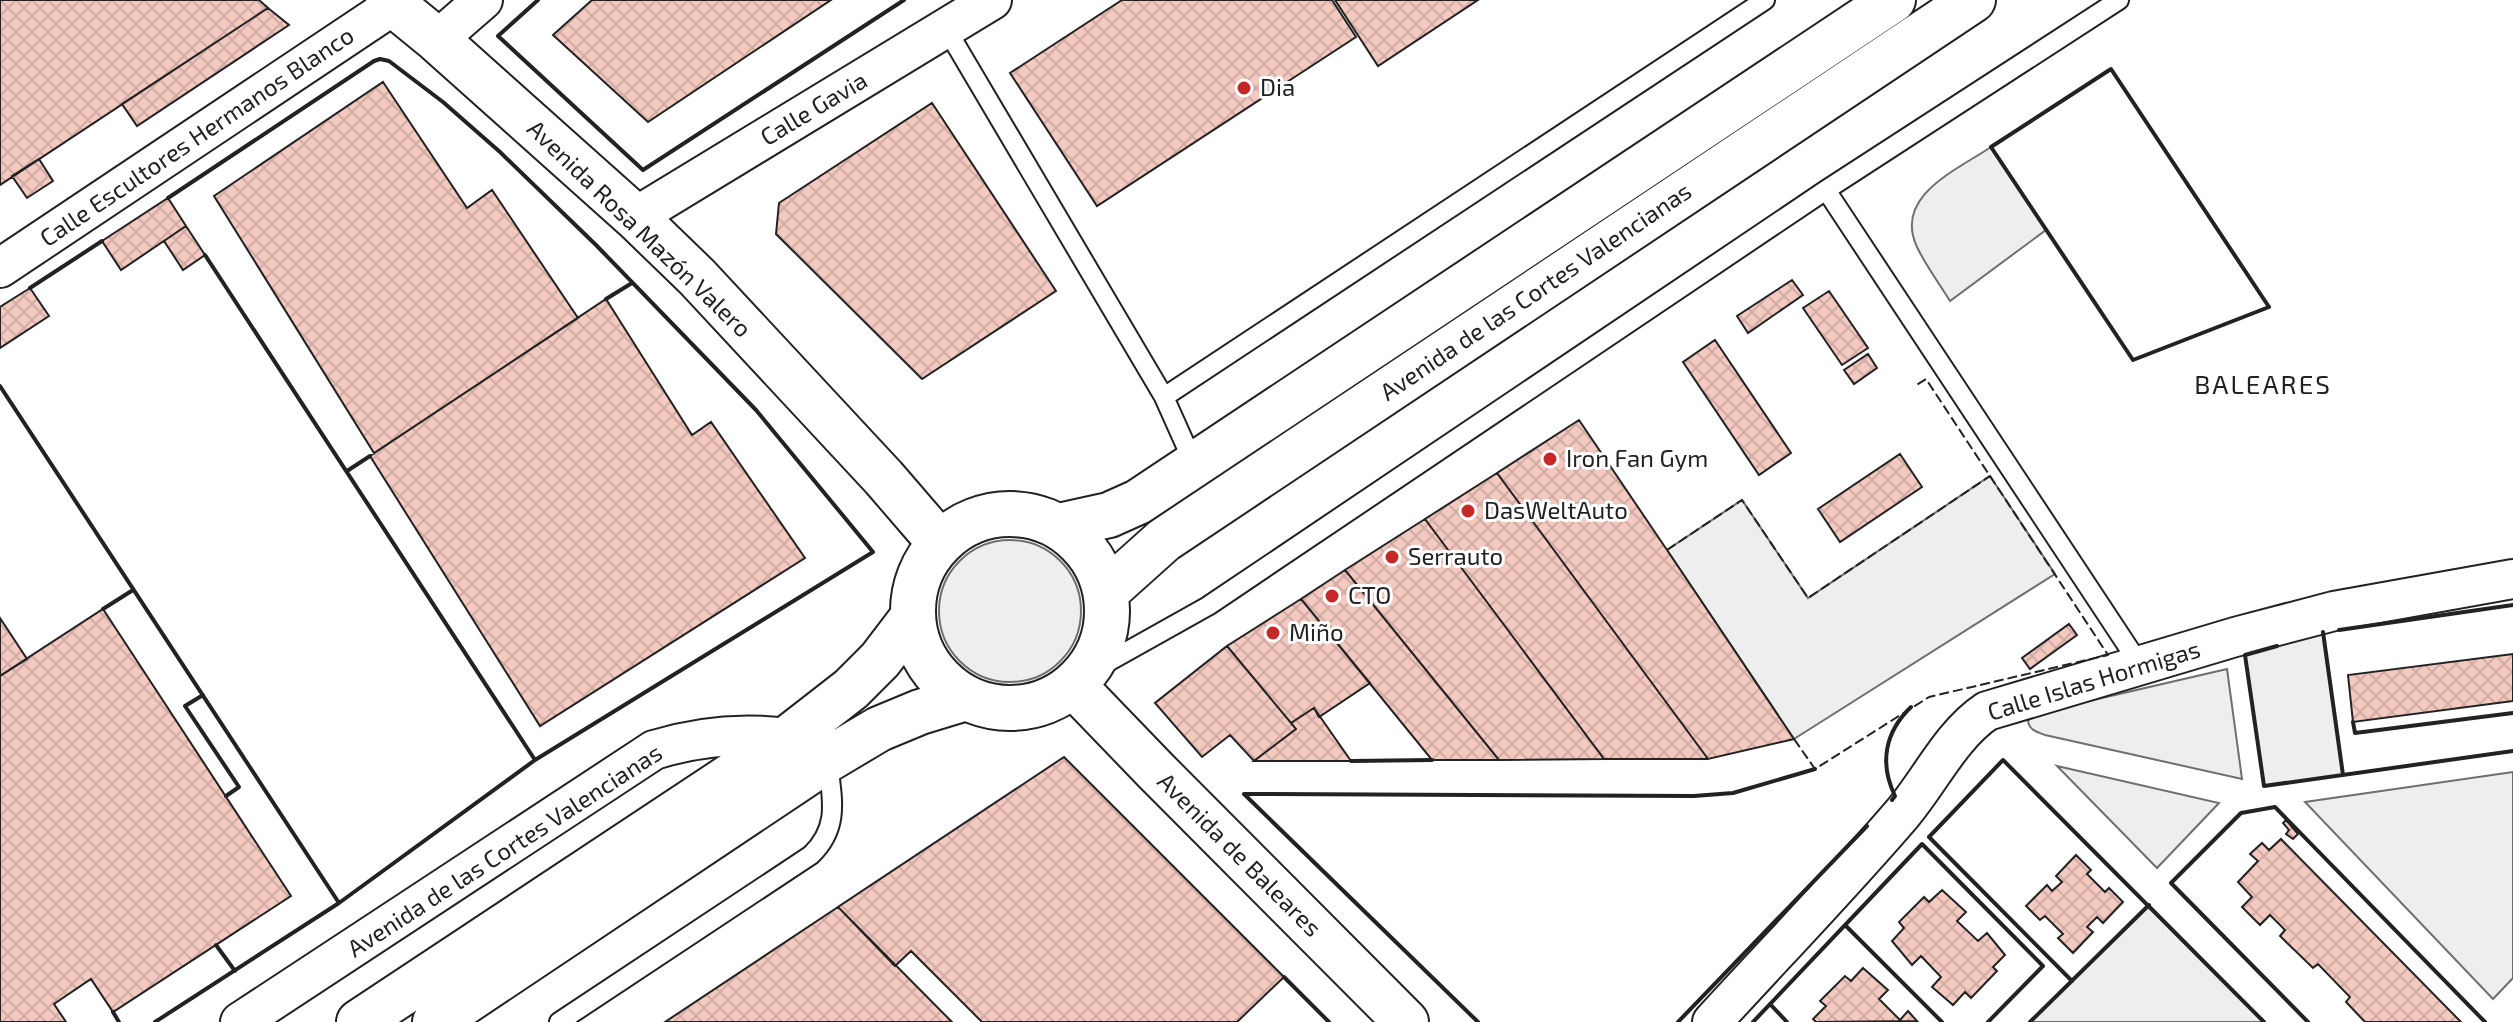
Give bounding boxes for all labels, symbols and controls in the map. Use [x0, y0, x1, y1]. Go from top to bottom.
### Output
street label: Calle Escultores Hermanos Blanco [34, 20, 358, 252]
street label: Calle Gavia [755, 65, 872, 151]
place label: Dia [1260, 72, 1295, 101]
marker: Dia [1235, 79, 1253, 97]
street label: Avenida Rosa Mazón Valero [522, 113, 758, 343]
street label: Avenida de las Cortes Valencianas [1374, 176, 1696, 406]
district label: BALEARES [2194, 368, 2332, 399]
place label: Iron Fan Gym [1566, 443, 1708, 472]
marker: Iron Fan Gym [1541, 450, 1559, 468]
place label: DasWeltAuto [1484, 495, 1628, 524]
marker: DasWeltAuto [1459, 502, 1477, 520]
place label: Serrauto [1408, 541, 1503, 570]
marker: Serrauto [1383, 548, 1401, 566]
place label: CTO [1348, 580, 1391, 609]
marker: CTO [1323, 587, 1341, 605]
place label: Miño [1289, 617, 1344, 646]
marker: Miño [1264, 624, 1282, 642]
street label: Calle Islas Hormigas [1984, 633, 2203, 726]
street label: Avenida de las Cortes Valencianas [341, 737, 667, 962]
street label: Avenida de Baleares [1152, 766, 1328, 942]

